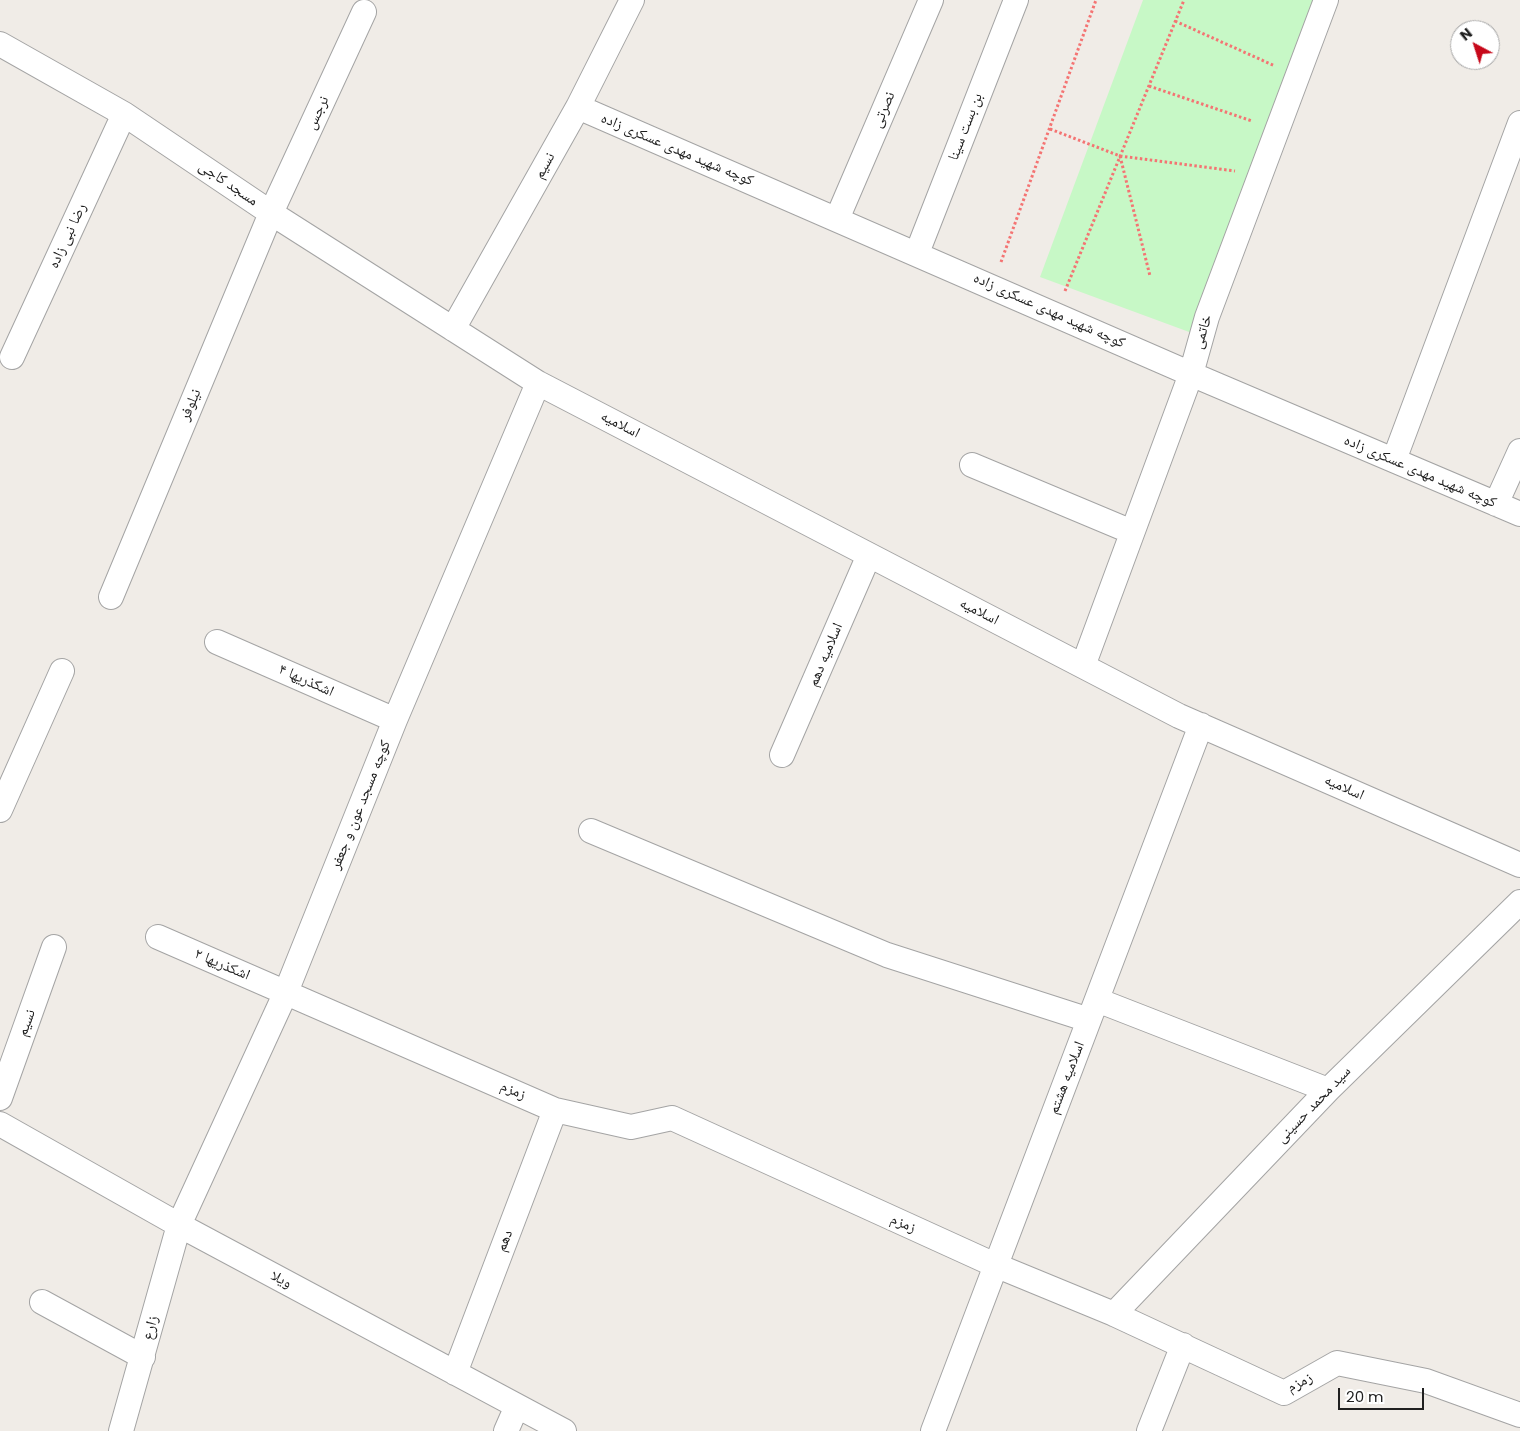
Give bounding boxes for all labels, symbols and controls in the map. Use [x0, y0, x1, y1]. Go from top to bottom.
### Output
north arrow [1450, 20, 1500, 70]
text: N [1456, 23, 1476, 45]
street label: نصرتی [868, 89, 900, 131]
street label: بن بست سینا [945, 91, 987, 163]
street label: نرجس [302, 93, 334, 133]
street label: کوچه شهید مهدی عسکری زاده [598, 110, 756, 190]
street label: نسیم [530, 150, 560, 182]
street label: مسجد کاجی [195, 158, 261, 210]
street label: رضا نبی زاده [45, 201, 91, 271]
street label: کوچه شهید مهدی عسکری زاده [970, 269, 1128, 353]
street label: خاتمی [1189, 313, 1217, 351]
street label: نیلوفر [176, 386, 206, 424]
street label: اسلامیه [597, 408, 643, 442]
street label: کوچه شهید مهدی عسکری زاده [1341, 432, 1499, 512]
street label: اسلامیه [956, 595, 1002, 629]
street label: اسلامیه دهم [805, 620, 847, 690]
street label: اشکذریها ۴ [276, 661, 336, 701]
street label: کوچه مسجد عون و جعفر [327, 738, 395, 872]
street label: اسلامیه [1321, 771, 1367, 805]
street label: اشکذریها ۲ [192, 945, 252, 985]
street label: نسیم [14, 1007, 40, 1039]
street label: اسلامیه هشتم [1045, 1039, 1089, 1117]
street label: سید محمد حسینی [1273, 1063, 1355, 1147]
street label: زمزم [497, 1077, 529, 1105]
street label: زمزم [887, 1210, 919, 1238]
street label: دهم [493, 1228, 517, 1254]
street label: ویلا [267, 1267, 295, 1293]
street label: زارع [139, 1314, 163, 1342]
street label: زمزم [1284, 1369, 1316, 1397]
scale bar [1340, 1378, 1426, 1410]
text: 20 m [1346, 1386, 1384, 1407]

